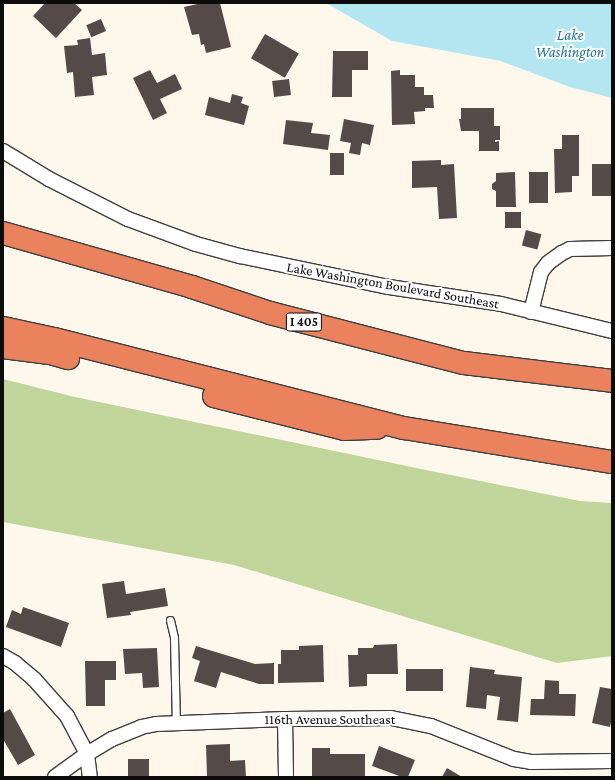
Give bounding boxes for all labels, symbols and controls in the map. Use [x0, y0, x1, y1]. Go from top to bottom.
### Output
water label: Lake Washington [536, 26, 604, 61]
street label: Lake Washington Boulevard Southeast [286, 258, 500, 312]
road number: I 405 [285, 311, 323, 333]
street label: 116th Avenue Southeast [265, 711, 395, 727]

